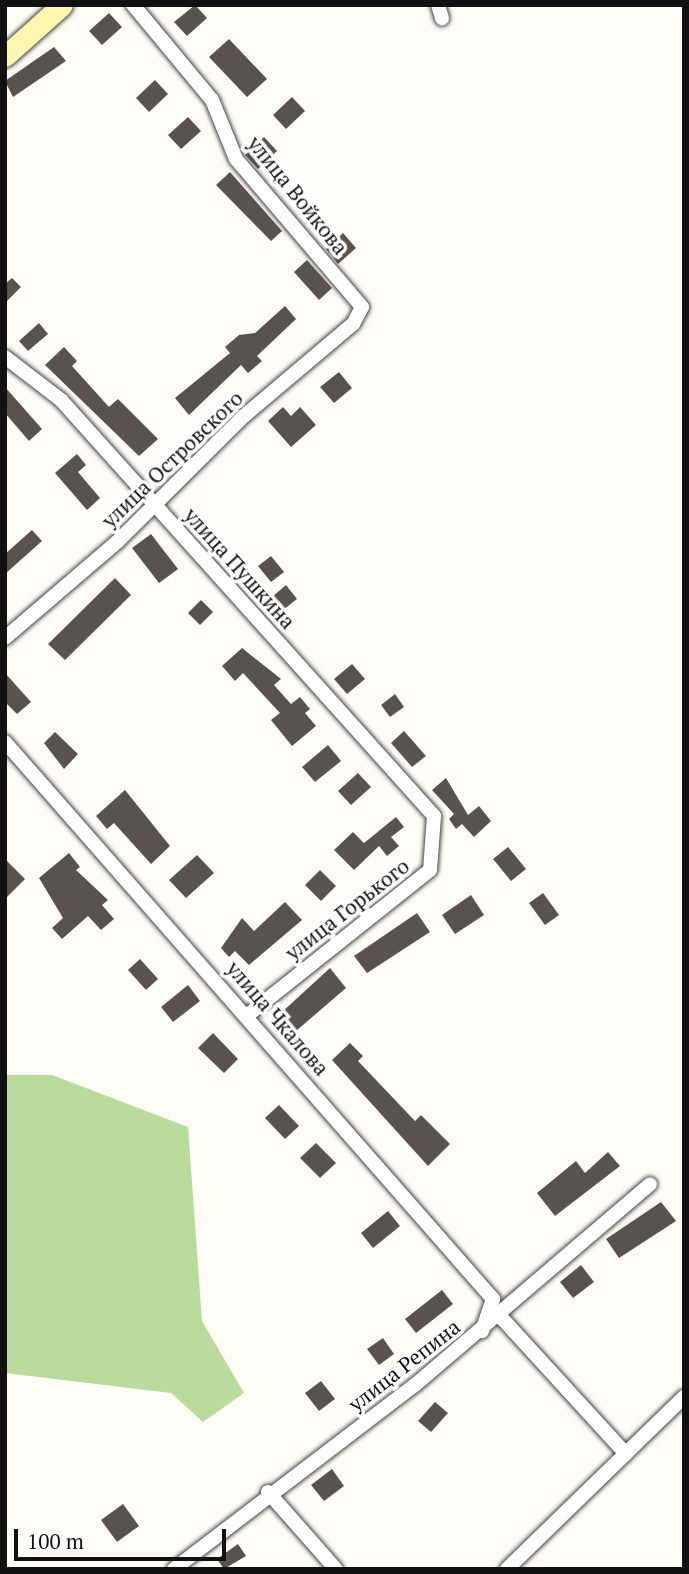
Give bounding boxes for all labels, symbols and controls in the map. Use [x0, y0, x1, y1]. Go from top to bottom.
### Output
street label: улица Войкова [243, 131, 353, 259]
street label: улица Островского [96, 385, 248, 533]
street label: улица Пушкина [179, 502, 301, 634]
street label: улица Горького [280, 853, 414, 965]
street label: улица Чкалова [222, 956, 334, 1080]
street label: улица Репина [343, 1314, 465, 1416]
scale bar [18, 1514, 229, 1558]
text: 100 m [27, 1527, 84, 1555]

